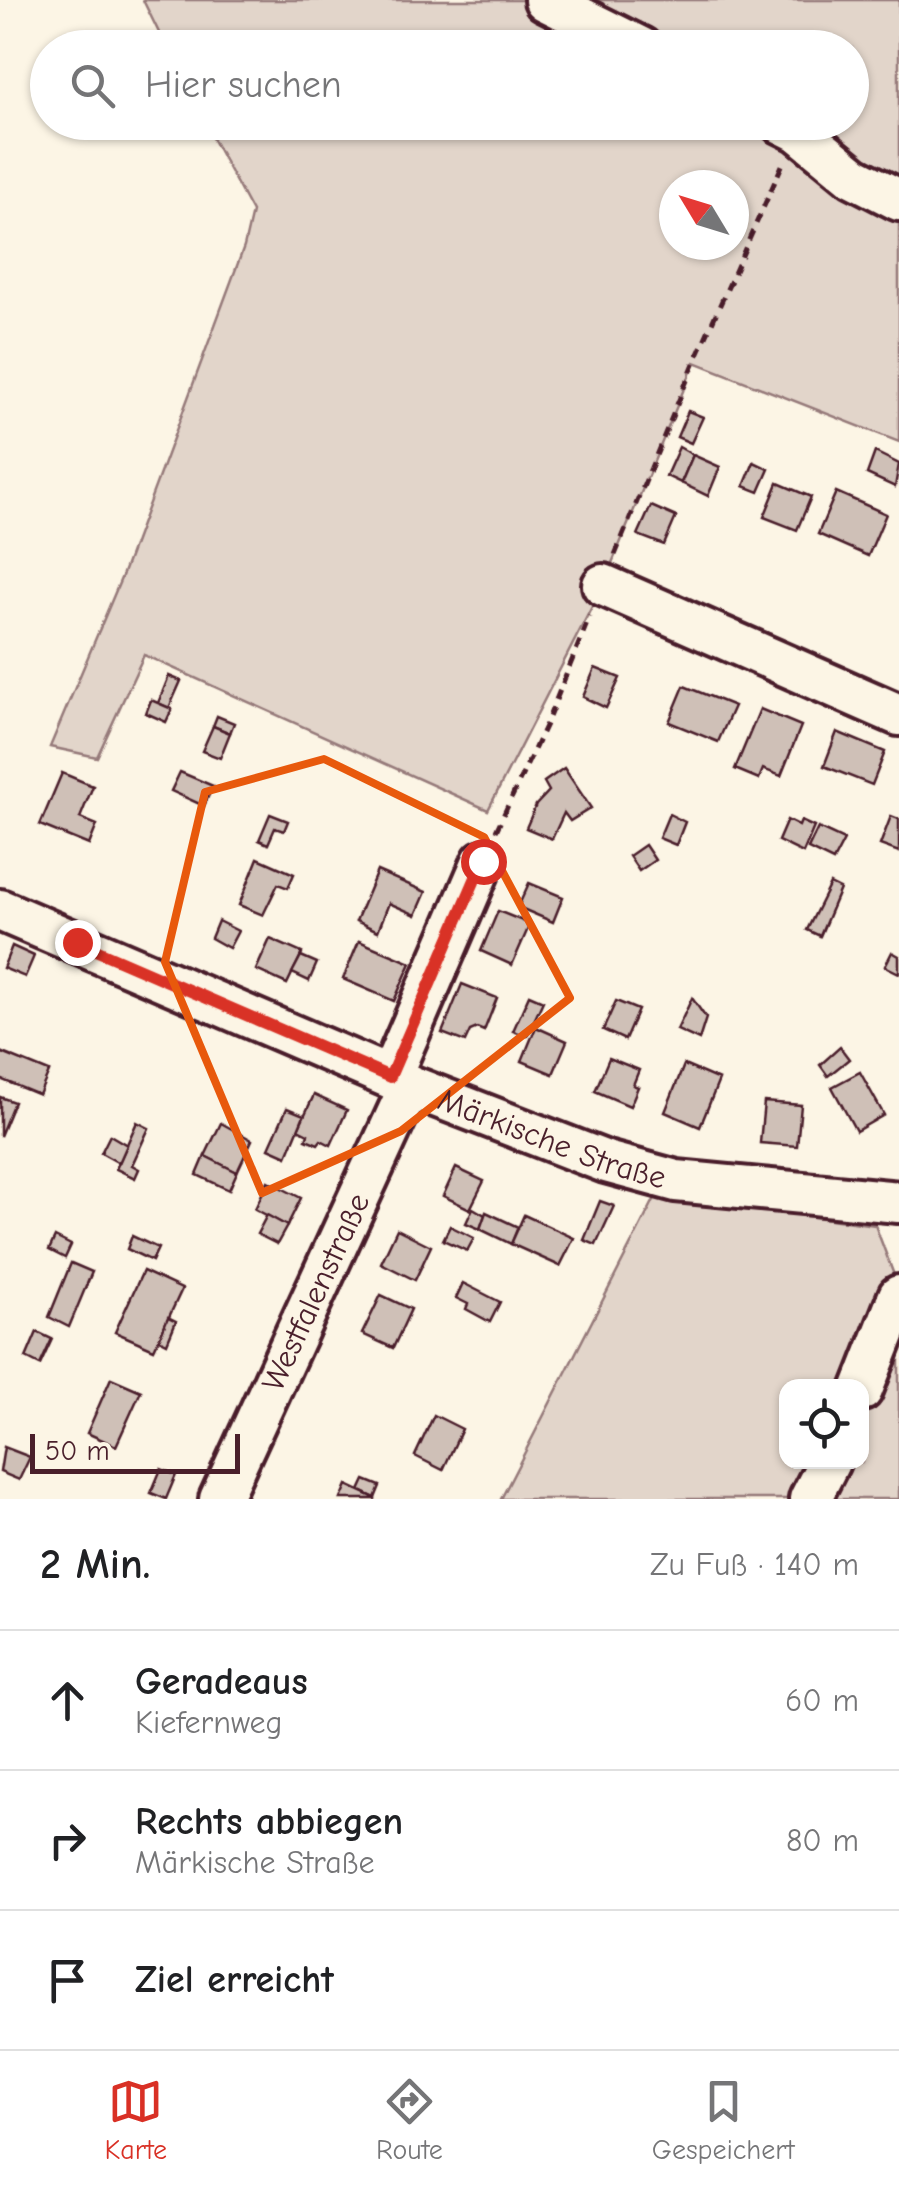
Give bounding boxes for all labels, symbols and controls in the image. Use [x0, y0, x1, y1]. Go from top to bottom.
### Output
search box [30, 30, 869, 140]
icon: search [65, 58, 120, 113]
text: Hier suchen [145, 63, 342, 107]
north arrow [659, 170, 749, 260]
route start [461, 839, 507, 885]
route end [55, 920, 101, 966]
street label: Märkische Straße [433, 1081, 670, 1196]
street label: Westfalenstraße [254, 1187, 377, 1397]
map controls [779, 1379, 869, 1469]
button: locate [779, 1379, 869, 1469]
scale bar [30, 1429, 240, 1474]
text: 50 m [45, 1435, 110, 1467]
text: 2 Min. [40, 1540, 150, 1589]
text: Zu Fuß · 140 m [650, 1546, 859, 1583]
text: Geradeaus [135, 1660, 308, 1704]
icon: ahead [40, 1673, 95, 1728]
text: 60 m [785, 1682, 859, 1719]
text: Kiefernweg [135, 1704, 283, 1741]
text: Rechts abbiegen [135, 1800, 403, 1844]
icon: right [40, 1813, 95, 1868]
text: 80 m [786, 1822, 859, 1859]
text: Märkische Straße [135, 1844, 375, 1881]
icon: arrive [40, 1953, 95, 2008]
text: Ziel erreicht [135, 1958, 334, 2002]
tab: Karte [105, 2074, 167, 2166]
tab: Route [376, 2074, 443, 2166]
tab: Gespeichert [652, 2074, 794, 2166]

